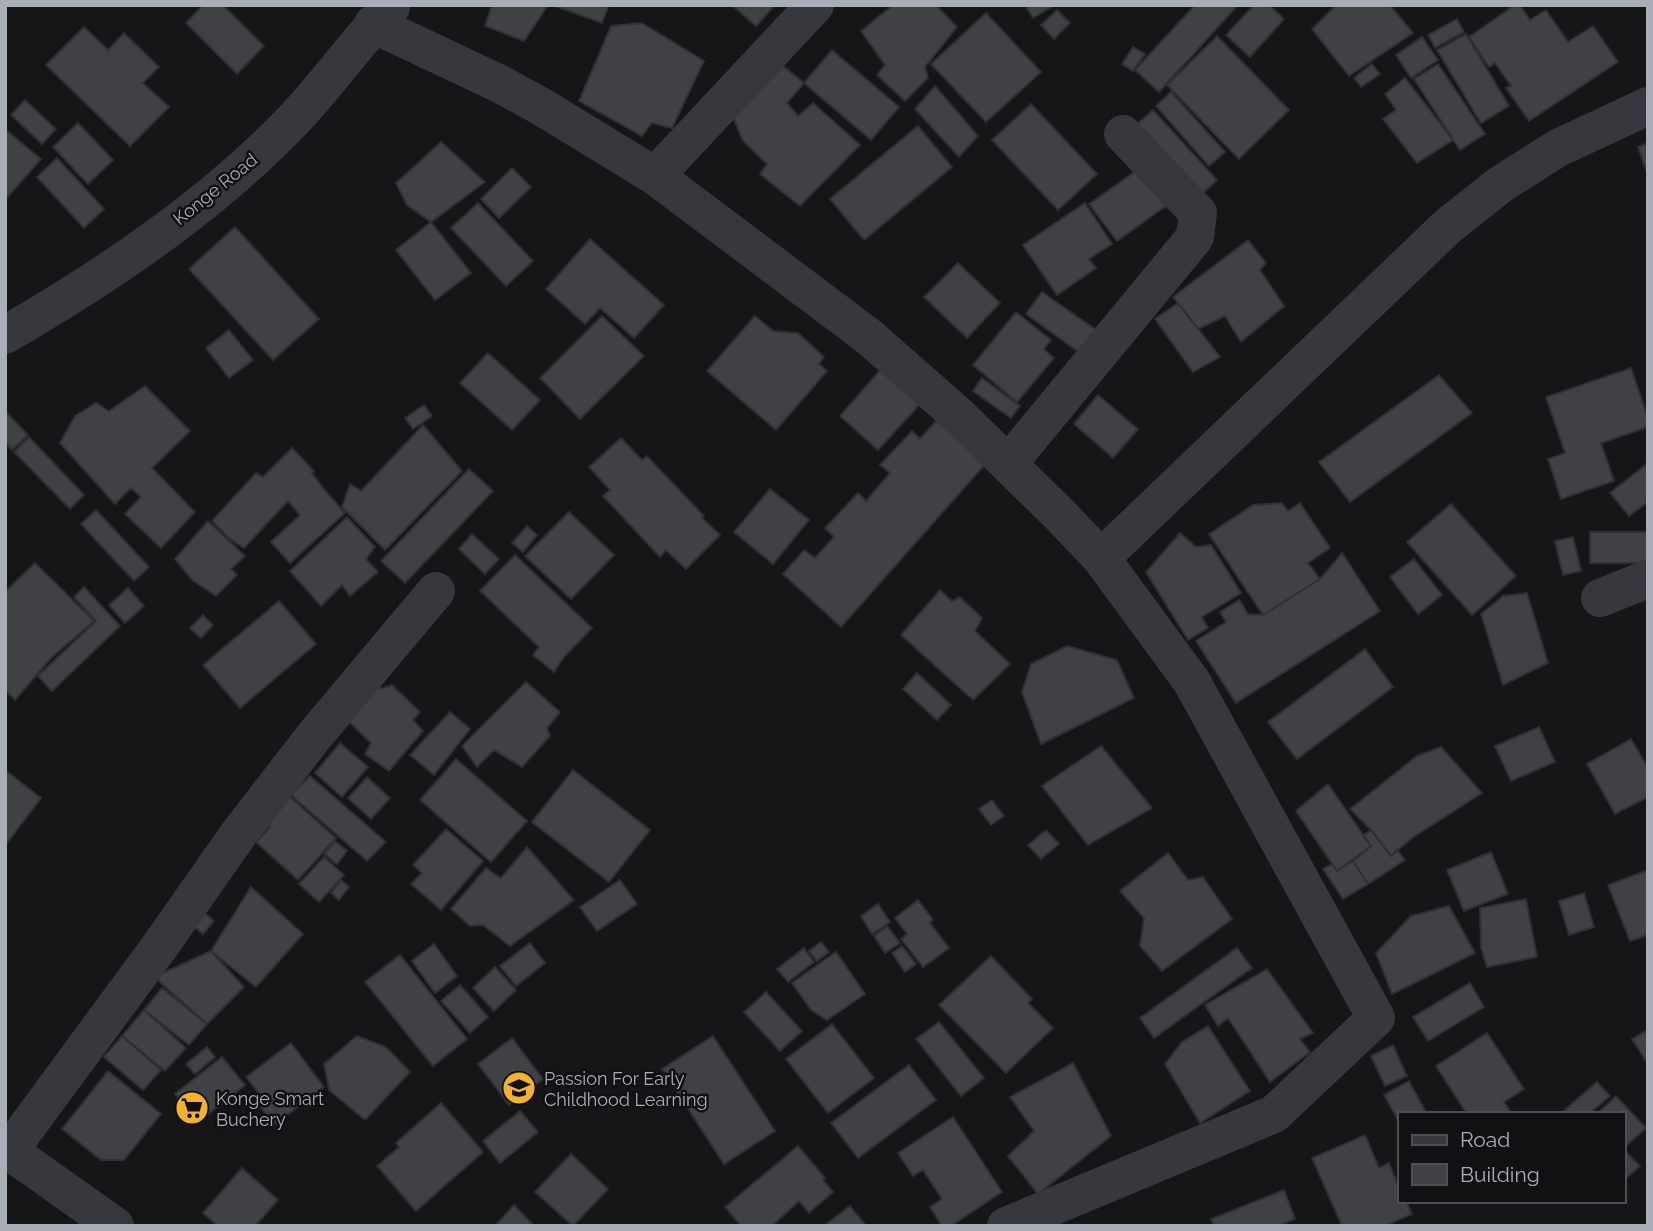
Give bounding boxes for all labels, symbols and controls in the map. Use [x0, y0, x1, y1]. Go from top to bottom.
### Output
street label: Konge Road [169, 149, 261, 229]
place label: Passion For Early Childhood Learning [544, 1068, 708, 1110]
school or university icon: Passion For Early Childhood Learning [500, 1069, 538, 1107]
place label: Konge Smart Buchery [216, 1088, 324, 1130]
supermarket icon: Konge Smart Buchery [173, 1089, 211, 1127]
legend [1398, 1112, 1625, 1203]
text: Road [1460, 1127, 1510, 1152]
text: Building [1460, 1162, 1540, 1187]

